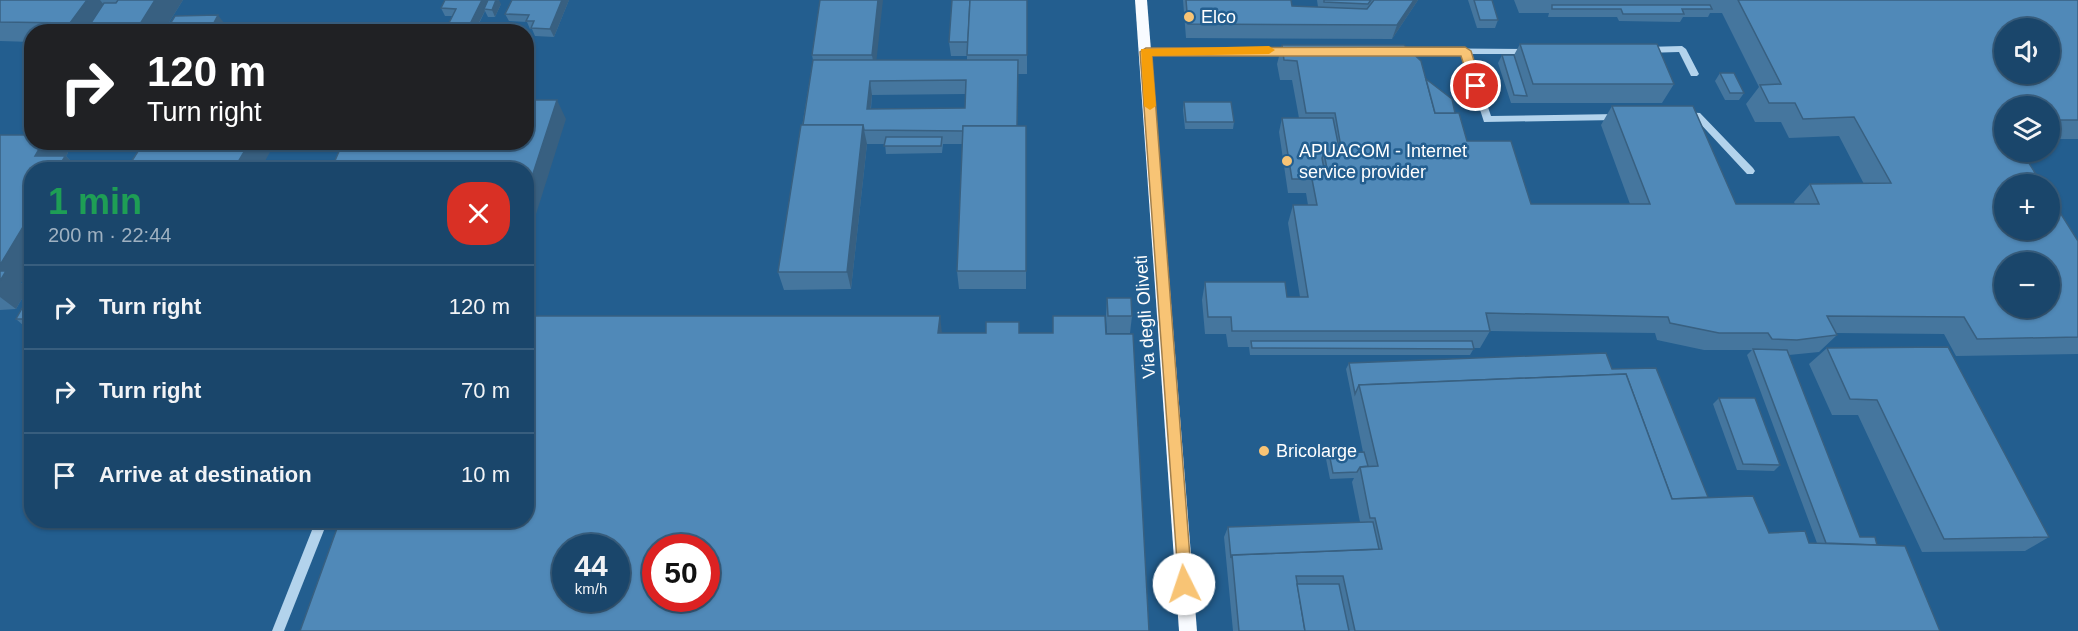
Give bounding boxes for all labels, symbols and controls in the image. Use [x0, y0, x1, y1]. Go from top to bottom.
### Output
place label: Elco [1201, 7, 1236, 27]
marker: Elco [1182, 10, 1196, 24]
map controls [1994, 18, 2060, 318]
button: sound [1994, 18, 2060, 84]
icon: right [48, 48, 126, 126]
text: 120 m [147, 48, 266, 95]
pin [1450, 60, 1501, 111]
icon: arrive [1459, 69, 1492, 102]
button: layers [1994, 96, 2060, 162]
text: Turn right [147, 97, 262, 127]
place label: APUACOM - Internet service provider [1299, 141, 1467, 182]
marker: APUACOM - Internet service provider [1280, 154, 1294, 168]
button: + [1994, 174, 2060, 240]
text: 1 min [48, 181, 142, 222]
button: close [447, 182, 510, 245]
text: 200 m · 22:44 [48, 224, 171, 246]
button: − [1994, 252, 2060, 318]
street label: Via degli Oliveti [1131, 255, 1159, 379]
icon: right [48, 291, 81, 324]
text: Turn right [99, 294, 201, 319]
text: 120 m [449, 294, 510, 319]
icon: right [48, 375, 81, 408]
text: Turn right [99, 378, 201, 403]
text: 70 m [461, 378, 510, 403]
place label: Bricolarge [1276, 441, 1357, 461]
marker: Bricolarge [1257, 444, 1271, 458]
icon: arrive [48, 459, 81, 492]
text: Arrive at destination [99, 462, 312, 487]
text: 10 m [461, 462, 510, 487]
speed limit sign: 50 [642, 534, 720, 612]
text: 44 [574, 549, 608, 582]
position arrow [1152, 552, 1216, 616]
text: km/h [575, 580, 607, 597]

